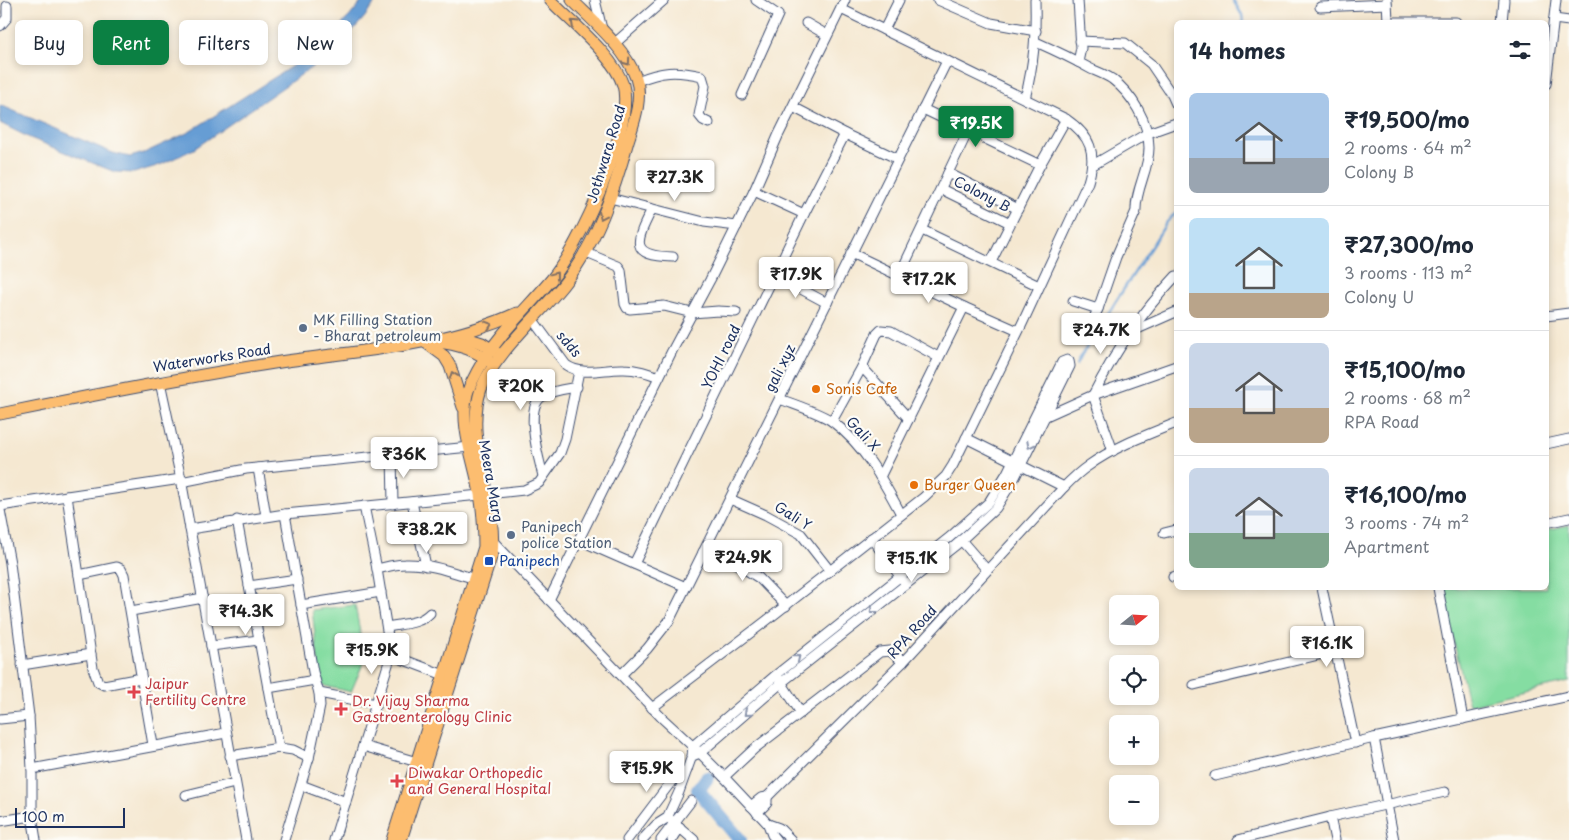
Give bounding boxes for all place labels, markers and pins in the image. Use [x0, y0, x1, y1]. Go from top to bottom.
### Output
pin: ₹19.5K [935, 106, 1017, 148]
pin: ₹27.3K [634, 160, 716, 202]
pin: ₹17.9K [755, 256, 837, 299]
pin: ₹17.2K [888, 262, 970, 304]
place label: MK Filling Station - Bharat petroleum [313, 309, 441, 346]
pin: ₹24.7K [1060, 312, 1142, 355]
marker: MK Filling Station - Bharat petroleum [297, 322, 309, 334]
pin: ₹20K [491, 368, 551, 411]
place label: Sonis Cafe [826, 378, 897, 399]
marker: Sonis Cafe [810, 383, 822, 395]
pin: ₹36K [374, 436, 434, 479]
place label: Burger Queen [924, 474, 1016, 495]
marker: Burger Queen [908, 479, 920, 491]
pin: ₹38.2K [386, 512, 468, 554]
place label: Panipech police Station [521, 516, 612, 553]
marker: Panipech police Station [505, 529, 517, 541]
pin: ₹24.9K [702, 540, 784, 582]
pin: ₹15.1K [871, 540, 953, 583]
place label: Panipech [499, 550, 560, 571]
marker: Panipech [483, 555, 495, 567]
pin: ₹14.3K [205, 594, 287, 636]
pin: ₹16.1K [1286, 626, 1368, 668]
pin: ₹15.9K [331, 632, 413, 675]
place label: Jaipur Fertility Centre [145, 673, 246, 710]
marker: Jaipur Fertility Centre [127, 685, 141, 699]
place label: Dr. Vijay Sharma Gastroenterology Clinic [352, 690, 512, 727]
marker: Dr. Vijay Sharma Gastroenterology Clinic [334, 702, 348, 716]
pin: ₹15.9K [606, 750, 688, 793]
place label: Diwakar Orthopedic and General Hospital [408, 762, 551, 799]
marker: Diwakar Orthopedic and General Hospital [390, 774, 404, 788]

